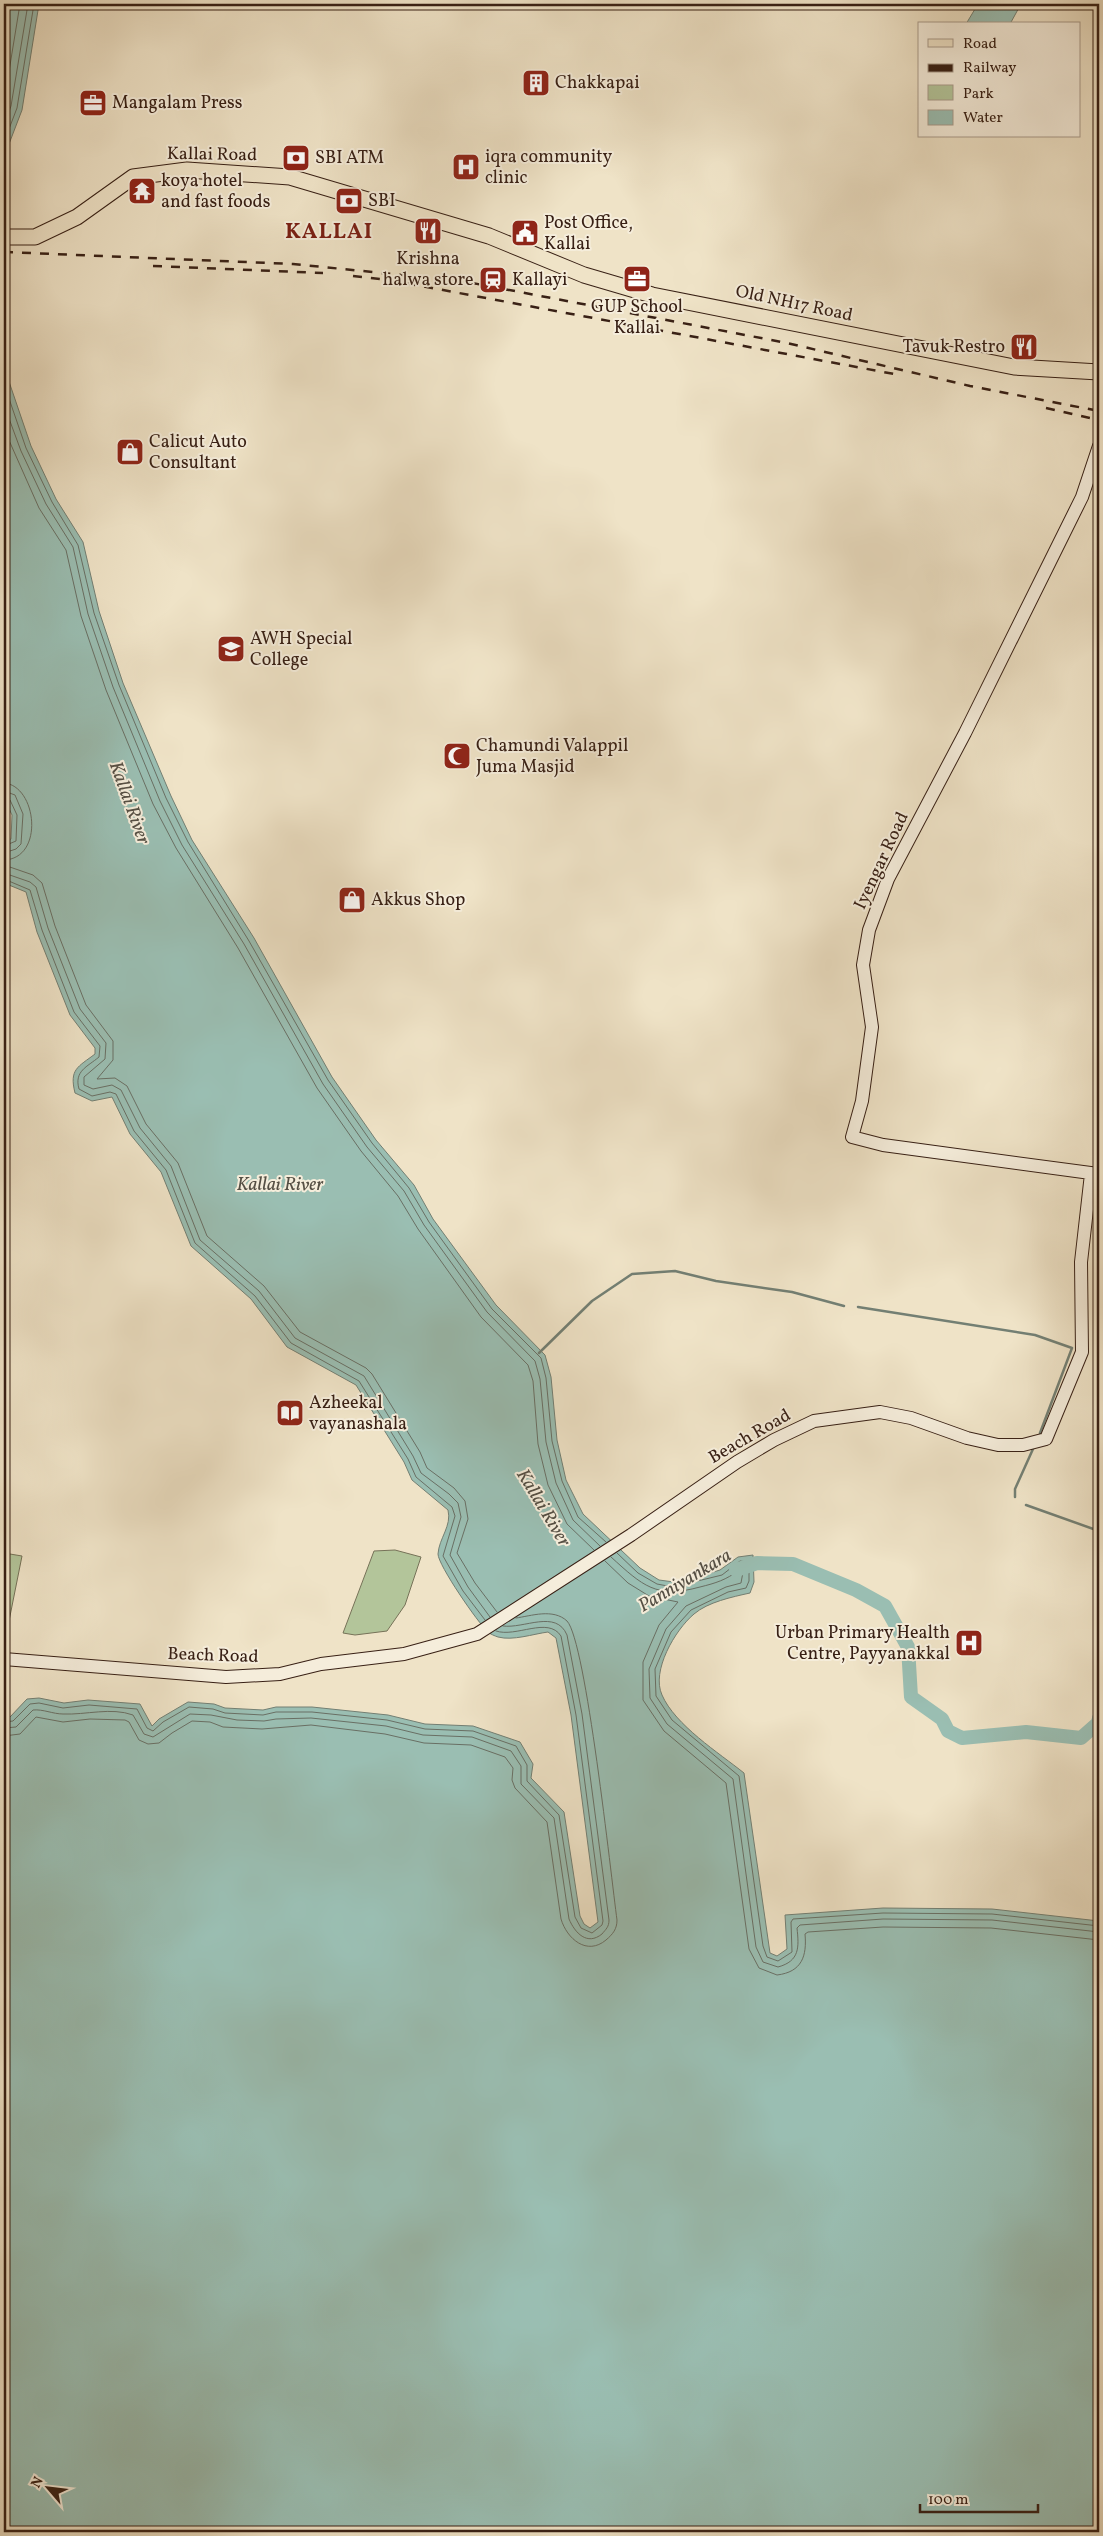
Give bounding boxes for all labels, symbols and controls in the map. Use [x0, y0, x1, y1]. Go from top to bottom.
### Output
legend [918, 22, 1080, 138]
text: Road [963, 34, 997, 55]
text: Railway [963, 58, 1016, 79]
building icon: Chakkapai [521, 68, 551, 98]
place label: Chakkapai [555, 71, 640, 96]
text: Park [963, 84, 994, 105]
office icon: Mangalam Press [78, 88, 108, 118]
place label: Mangalam Press [112, 91, 242, 116]
text: Water [963, 108, 1003, 129]
street label: Kallai Road [167, 142, 257, 168]
bank icon: SBI ATM [281, 143, 311, 173]
place label: iqra community clinic [485, 145, 612, 191]
place label: SBI ATM [315, 146, 384, 171]
hospital icon: iqra community clinic [451, 152, 481, 182]
place label: koya hotel and fast foods [161, 169, 270, 215]
temple icon: koya hotel and fast foods [127, 176, 157, 206]
bank icon: SBI [334, 186, 364, 216]
place label: SBI [368, 189, 396, 214]
place label: Post Office, Kallai [544, 211, 633, 257]
restaurant icon: Krishna halwa store [413, 216, 443, 246]
district label: KALLAI [285, 217, 373, 248]
public building icon: Post Office, Kallai [510, 218, 540, 248]
place label: Krishna halwa store [382, 247, 474, 293]
office icon: GUP School Kallai [622, 264, 652, 294]
station icon: Kallayi [478, 265, 508, 295]
place label: Kallayi [512, 268, 568, 293]
street label: Old NH17 Road [733, 279, 855, 329]
place label: GUP School Kallai [591, 295, 683, 341]
restaurant icon: Tavuk Restro [1009, 332, 1039, 362]
place label: Tavuk Restro [902, 335, 1005, 360]
place label: Calicut Auto Consultant [149, 430, 247, 476]
shop icon: Calicut Auto Consultant [115, 437, 145, 467]
place label: AWH Special College [250, 627, 353, 673]
school or university icon: AWH Special College [216, 634, 246, 664]
place label: Chamundi Valappil Juma Masjid [476, 734, 628, 780]
mosque icon: Chamundi Valappil Juma Masjid [442, 741, 472, 771]
water label: Kallai River [102, 758, 156, 849]
street label: Iyengar Road [848, 808, 916, 914]
shop icon: Akkus Shop [337, 885, 367, 915]
place label: Akkus Shop [371, 888, 465, 913]
water label: Kallai River [237, 1172, 324, 1198]
place label: Azheekal vayanashala [309, 1391, 407, 1437]
library icon: Azheekal vayanashala [275, 1398, 305, 1428]
street label: Beach Road [704, 1403, 796, 1471]
water label: Kallai River [510, 1464, 577, 1553]
water label: Panniyankara [633, 1543, 737, 1619]
place label: Urban Primary Health Centre, Payyanakkal [775, 1621, 950, 1667]
hospital icon: Urban Primary Health Centre, Payyanakkal [954, 1628, 984, 1658]
street label: Beach Road [167, 1642, 259, 1670]
north arrow [22, 2464, 72, 2514]
text: N [27, 2474, 49, 2492]
scale bar [920, 2481, 1038, 2513]
text: 100 m [928, 2490, 968, 2511]

